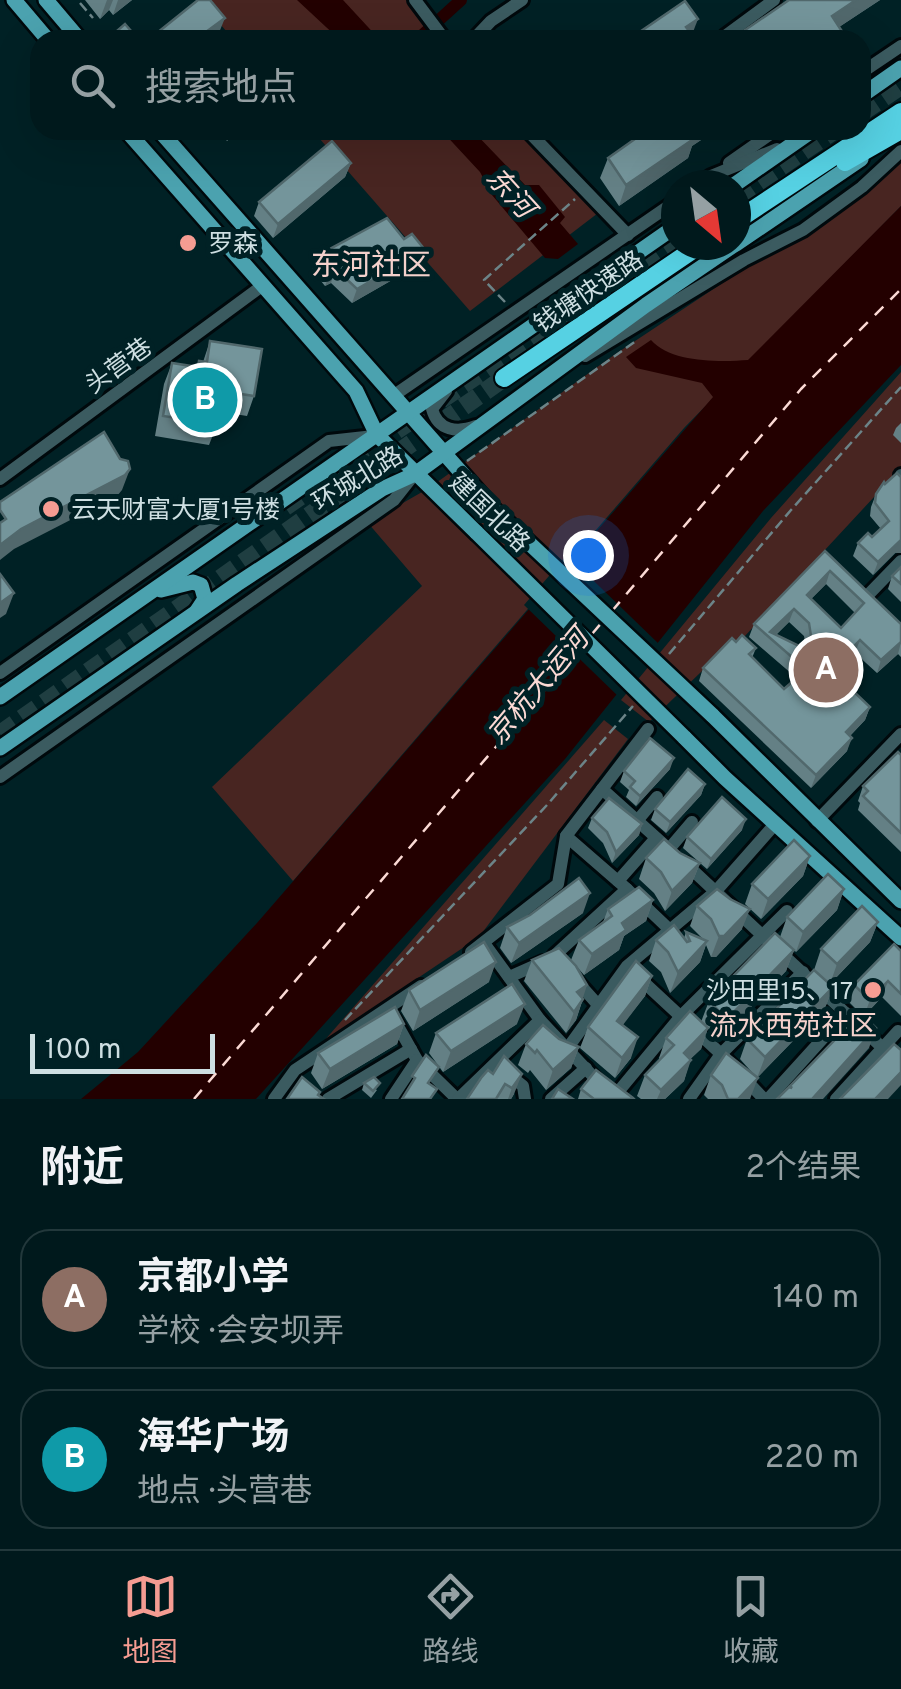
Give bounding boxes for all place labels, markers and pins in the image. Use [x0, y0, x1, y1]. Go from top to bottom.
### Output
place label: 罗森 [208, 230, 258, 262]
marker: 罗森 [177, 232, 199, 254]
pin: B [172, 362, 238, 438]
place label: 云天财富大厦1号楼 [71, 496, 280, 528]
marker: 云天财富大厦1号楼 [40, 498, 62, 520]
pin: A [794, 632, 858, 708]
place label: 沙田里15、17 [706, 977, 853, 1009]
marker: 沙田里15、17 [862, 979, 884, 1001]

